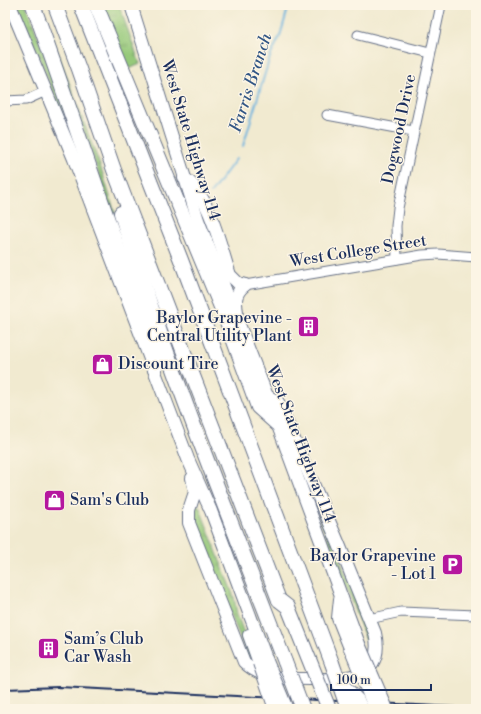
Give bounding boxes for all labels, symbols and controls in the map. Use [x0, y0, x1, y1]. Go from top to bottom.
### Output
water label: Farris Branch [225, 30, 278, 135]
street label: West State Highway 114 [157, 56, 225, 223]
street label: Dogwood Drive [378, 72, 420, 186]
street label: West College Street [287, 230, 428, 272]
place label: Baylor Grapevine - Central Utility Plant [147, 308, 292, 346]
building icon: Baylor Grapevine - Central Utility Plant [295, 314, 321, 340]
shop icon: Discount Tire [90, 351, 116, 377]
place label: Discount Tire [118, 354, 219, 374]
street label: West State Highway 114 [261, 362, 340, 526]
shop icon: Sam's Club [41, 487, 67, 513]
place label: Sam's Club [70, 490, 149, 510]
place label: Baylor Grapevine - Lot 1 [309, 546, 436, 584]
parking icon: Baylor Grapevine - Lot 1 [439, 552, 465, 578]
place label: Sam’s Club Car Wash [64, 629, 144, 667]
building icon: Sam’s Club Car Wash [36, 635, 62, 661]
scale bar [331, 666, 431, 692]
text: 100 m [337, 673, 371, 688]

